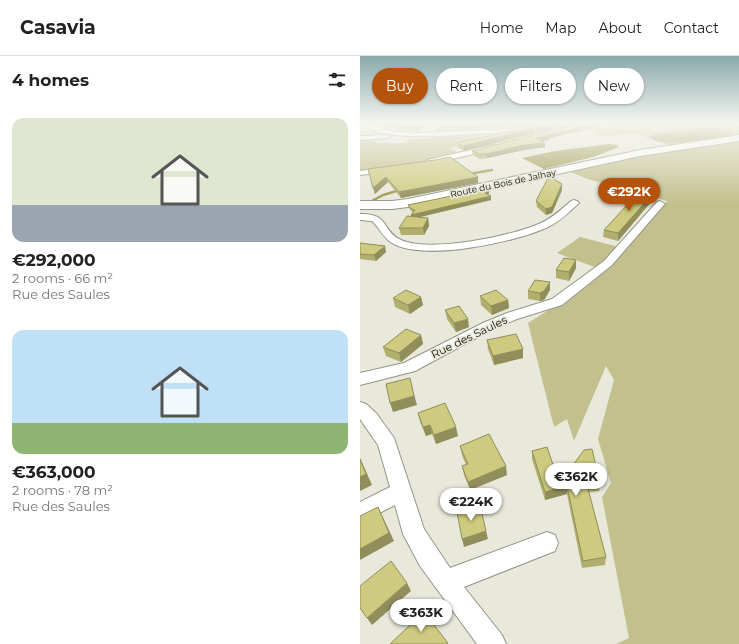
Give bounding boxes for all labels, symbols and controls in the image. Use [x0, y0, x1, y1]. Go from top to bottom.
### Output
text: Casavia [20, 16, 96, 39]
text: Home [480, 19, 523, 37]
text: Map [545, 19, 576, 37]
text: About [598, 19, 642, 37]
text: Contact [664, 19, 719, 37]
chip: Buy [372, 68, 428, 104]
chip: Rent [436, 68, 497, 104]
chip: Filters [505, 68, 576, 104]
chip: New [584, 68, 644, 104]
icon: filters [326, 69, 348, 91]
text: 4 homes [12, 70, 89, 90]
icon: home [144, 144, 216, 216]
street label: Route du Bois de Jalhay [449, 166, 557, 200]
pin: €292K [601, 178, 657, 212]
text: €292K [607, 183, 651, 199]
text: €292,000 [12, 250, 96, 270]
text: 2 rooms · 66 m² [12, 270, 113, 286]
text: Rue des Saules [12, 286, 110, 302]
street label: Rue des Saules [429, 312, 510, 361]
icon: home [144, 356, 216, 428]
text: €363,000 [12, 462, 96, 482]
pin: €362K [548, 463, 604, 497]
text: €362K [554, 468, 598, 484]
text: 2 rooms · 78 m² [12, 482, 113, 498]
pin: €224K [443, 488, 499, 522]
text: €224K [449, 493, 493, 509]
text: Rue des Saules [12, 498, 110, 514]
pin: €363K [393, 599, 449, 633]
text: €363K [399, 604, 443, 620]

